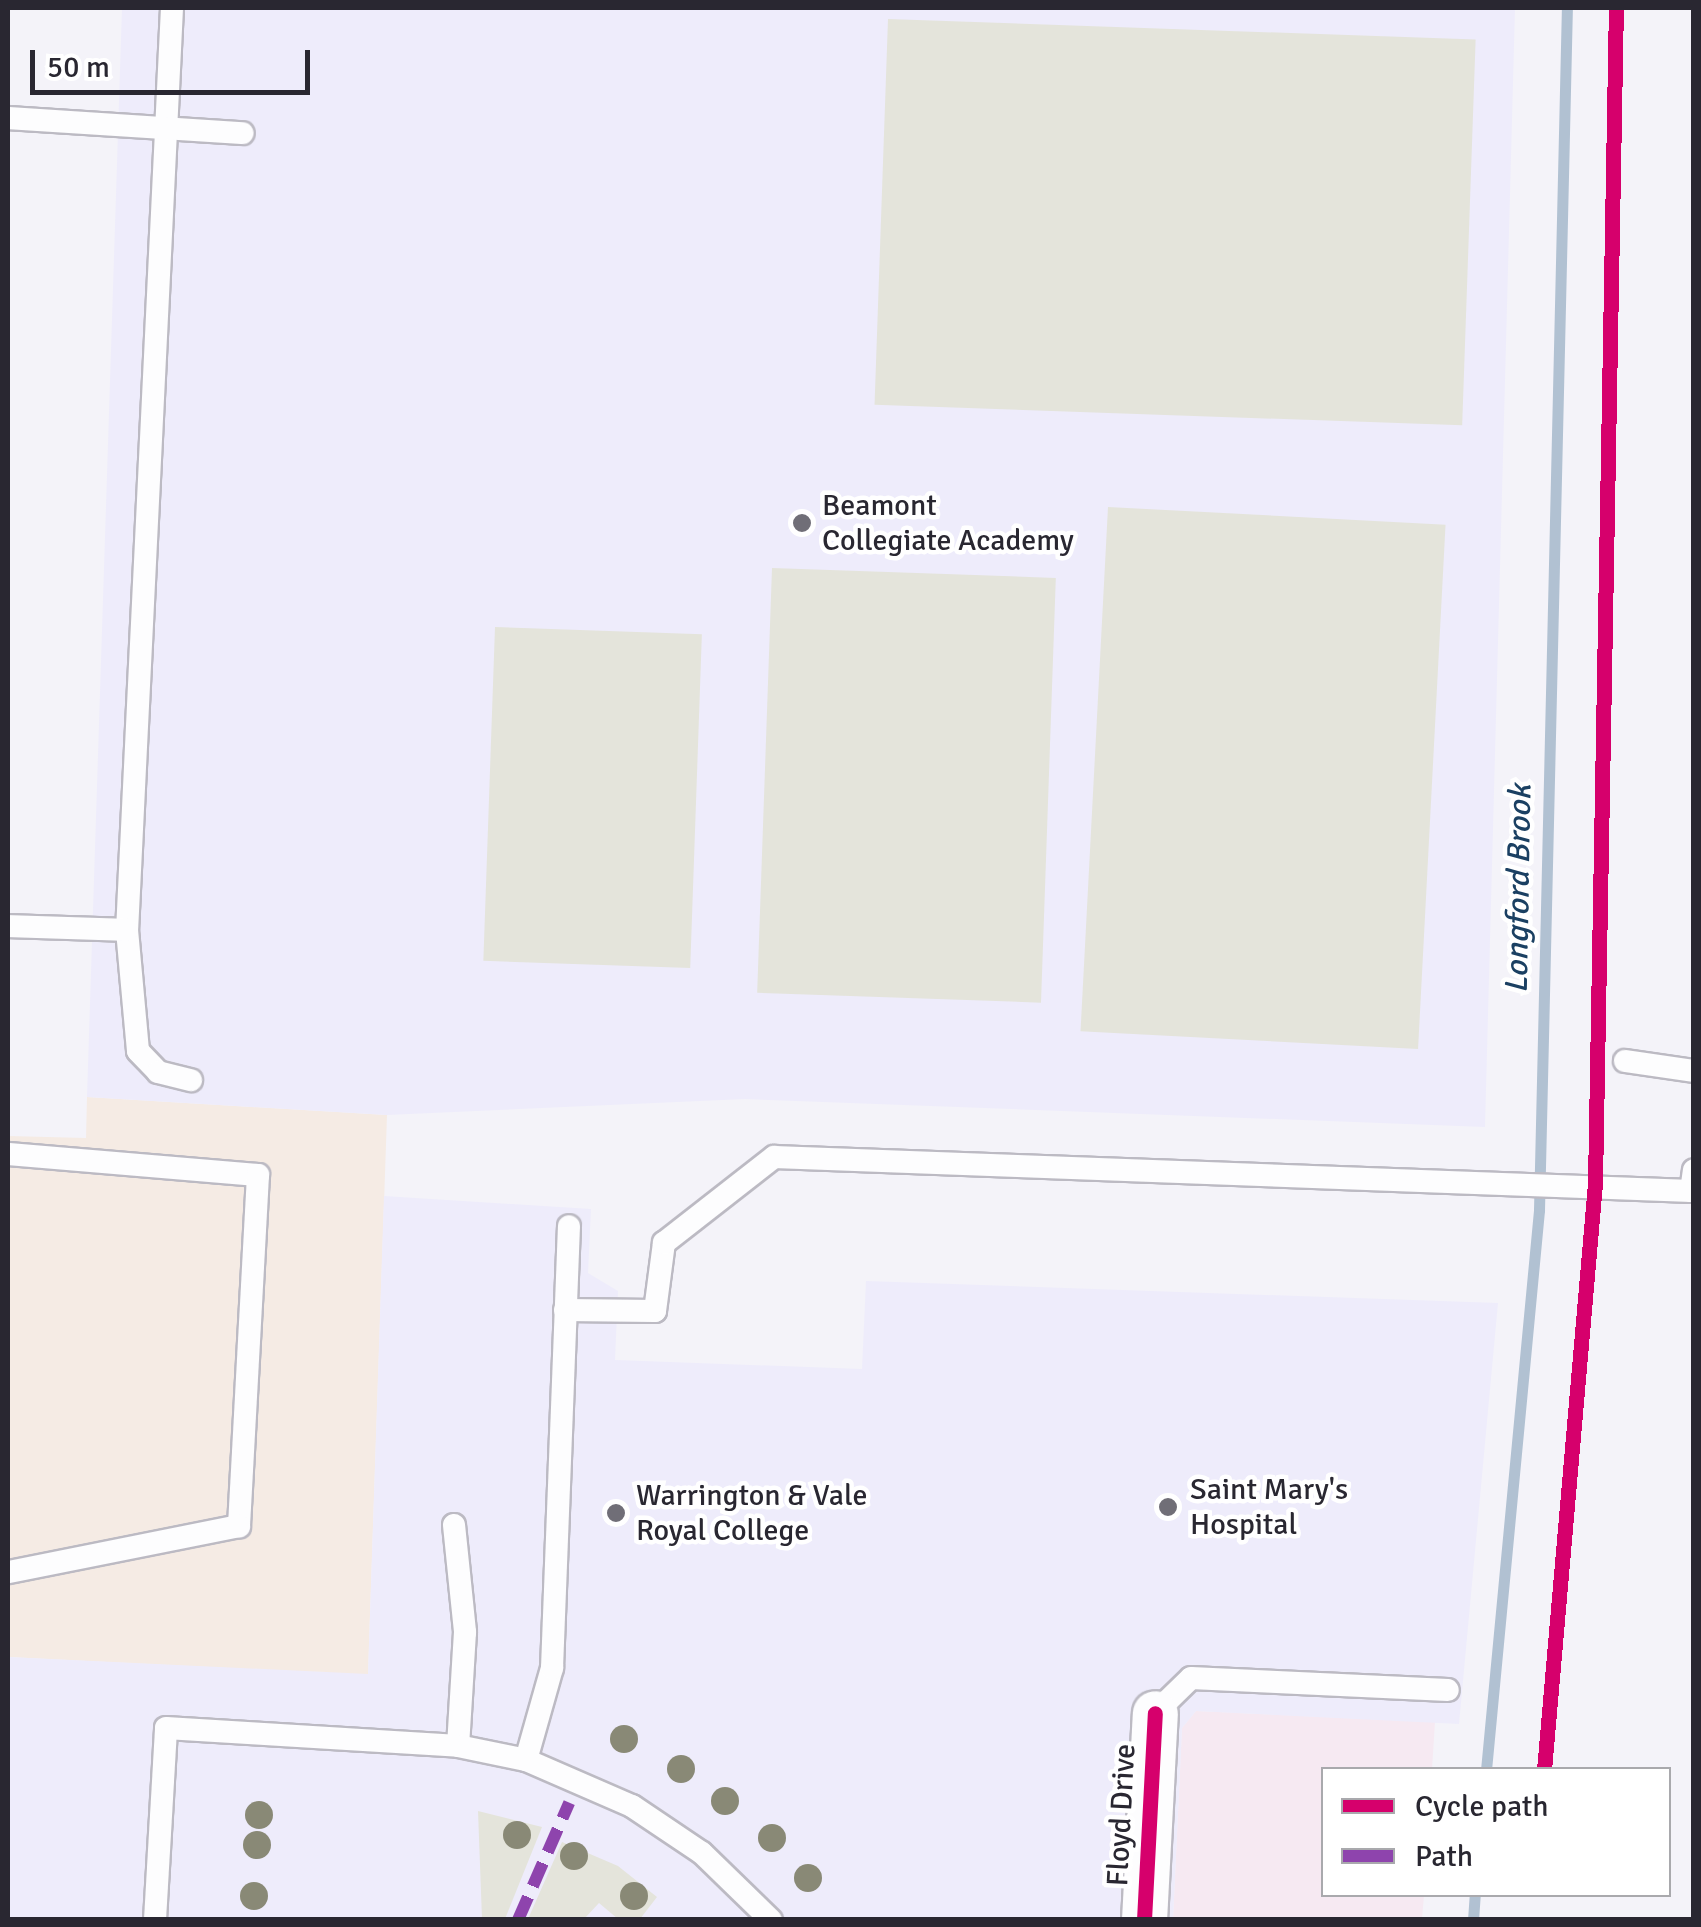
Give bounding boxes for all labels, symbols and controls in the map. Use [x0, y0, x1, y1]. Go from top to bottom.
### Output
scale bar [35, 30, 315, 92]
text: 50 m [47, 49, 110, 86]
place label: Beamont Collegiate Academy [822, 488, 1074, 558]
marker: Beamont Collegiate Academy [791, 512, 813, 534]
water label: Longford Brook [1498, 784, 1540, 994]
place label: Saint Mary's Hospital [1190, 1472, 1348, 1542]
place label: Warrington & Vale Royal College [636, 1478, 867, 1548]
marker: Saint Mary's Hospital [1155, 1494, 1181, 1520]
marker: Warrington & Vale Royal College [605, 1502, 627, 1524]
street label: Floyd Drive [1100, 1743, 1144, 1887]
legend [1321, 1767, 1671, 1897]
text: Cycle path [1415, 1788, 1549, 1825]
text: Path [1415, 1838, 1473, 1875]

